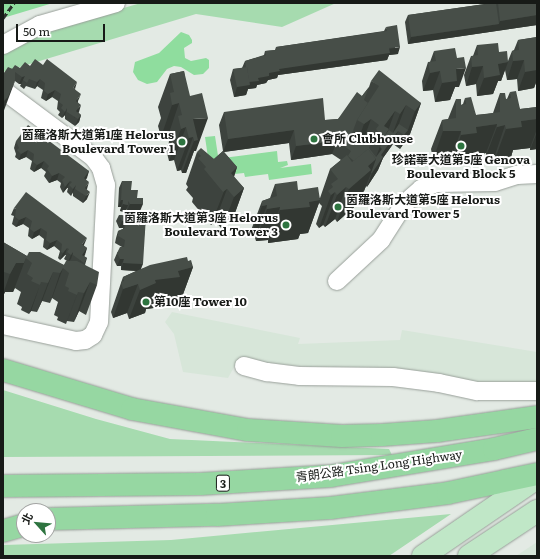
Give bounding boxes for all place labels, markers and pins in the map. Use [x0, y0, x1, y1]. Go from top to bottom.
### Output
place label: 茵羅洛斯大道第1座 Helorus Boulevard Tower 1 [22, 128, 174, 156]
place label: 會所 Clubhouse [322, 132, 413, 146]
marker: 會所 Clubhouse [309, 134, 319, 144]
marker: 茵羅洛斯大道第1座 Helorus Boulevard Tower 1 [177, 137, 187, 147]
marker: 珍諾華大道第5座 Genova Boulevard Block 5 [456, 141, 466, 151]
place label: 珍諾華大道第5座 Genova Boulevard Block 5 [392, 153, 530, 181]
place label: 茵羅洛斯大道第5座 Helorus Boulevard Tower 5 [346, 193, 500, 221]
marker: 茵羅洛斯大道第5座 Helorus Boulevard Tower 5 [333, 202, 343, 212]
place label: 茵羅洛斯大道第3座 Helorus Boulevard Tower 3 [124, 211, 278, 239]
marker: 茵羅洛斯大道第3座 Helorus Boulevard Tower 3 [281, 220, 291, 230]
place label: 第10座 Tower 10 [154, 295, 247, 309]
marker: 第10座 Tower 10 [141, 297, 151, 307]

